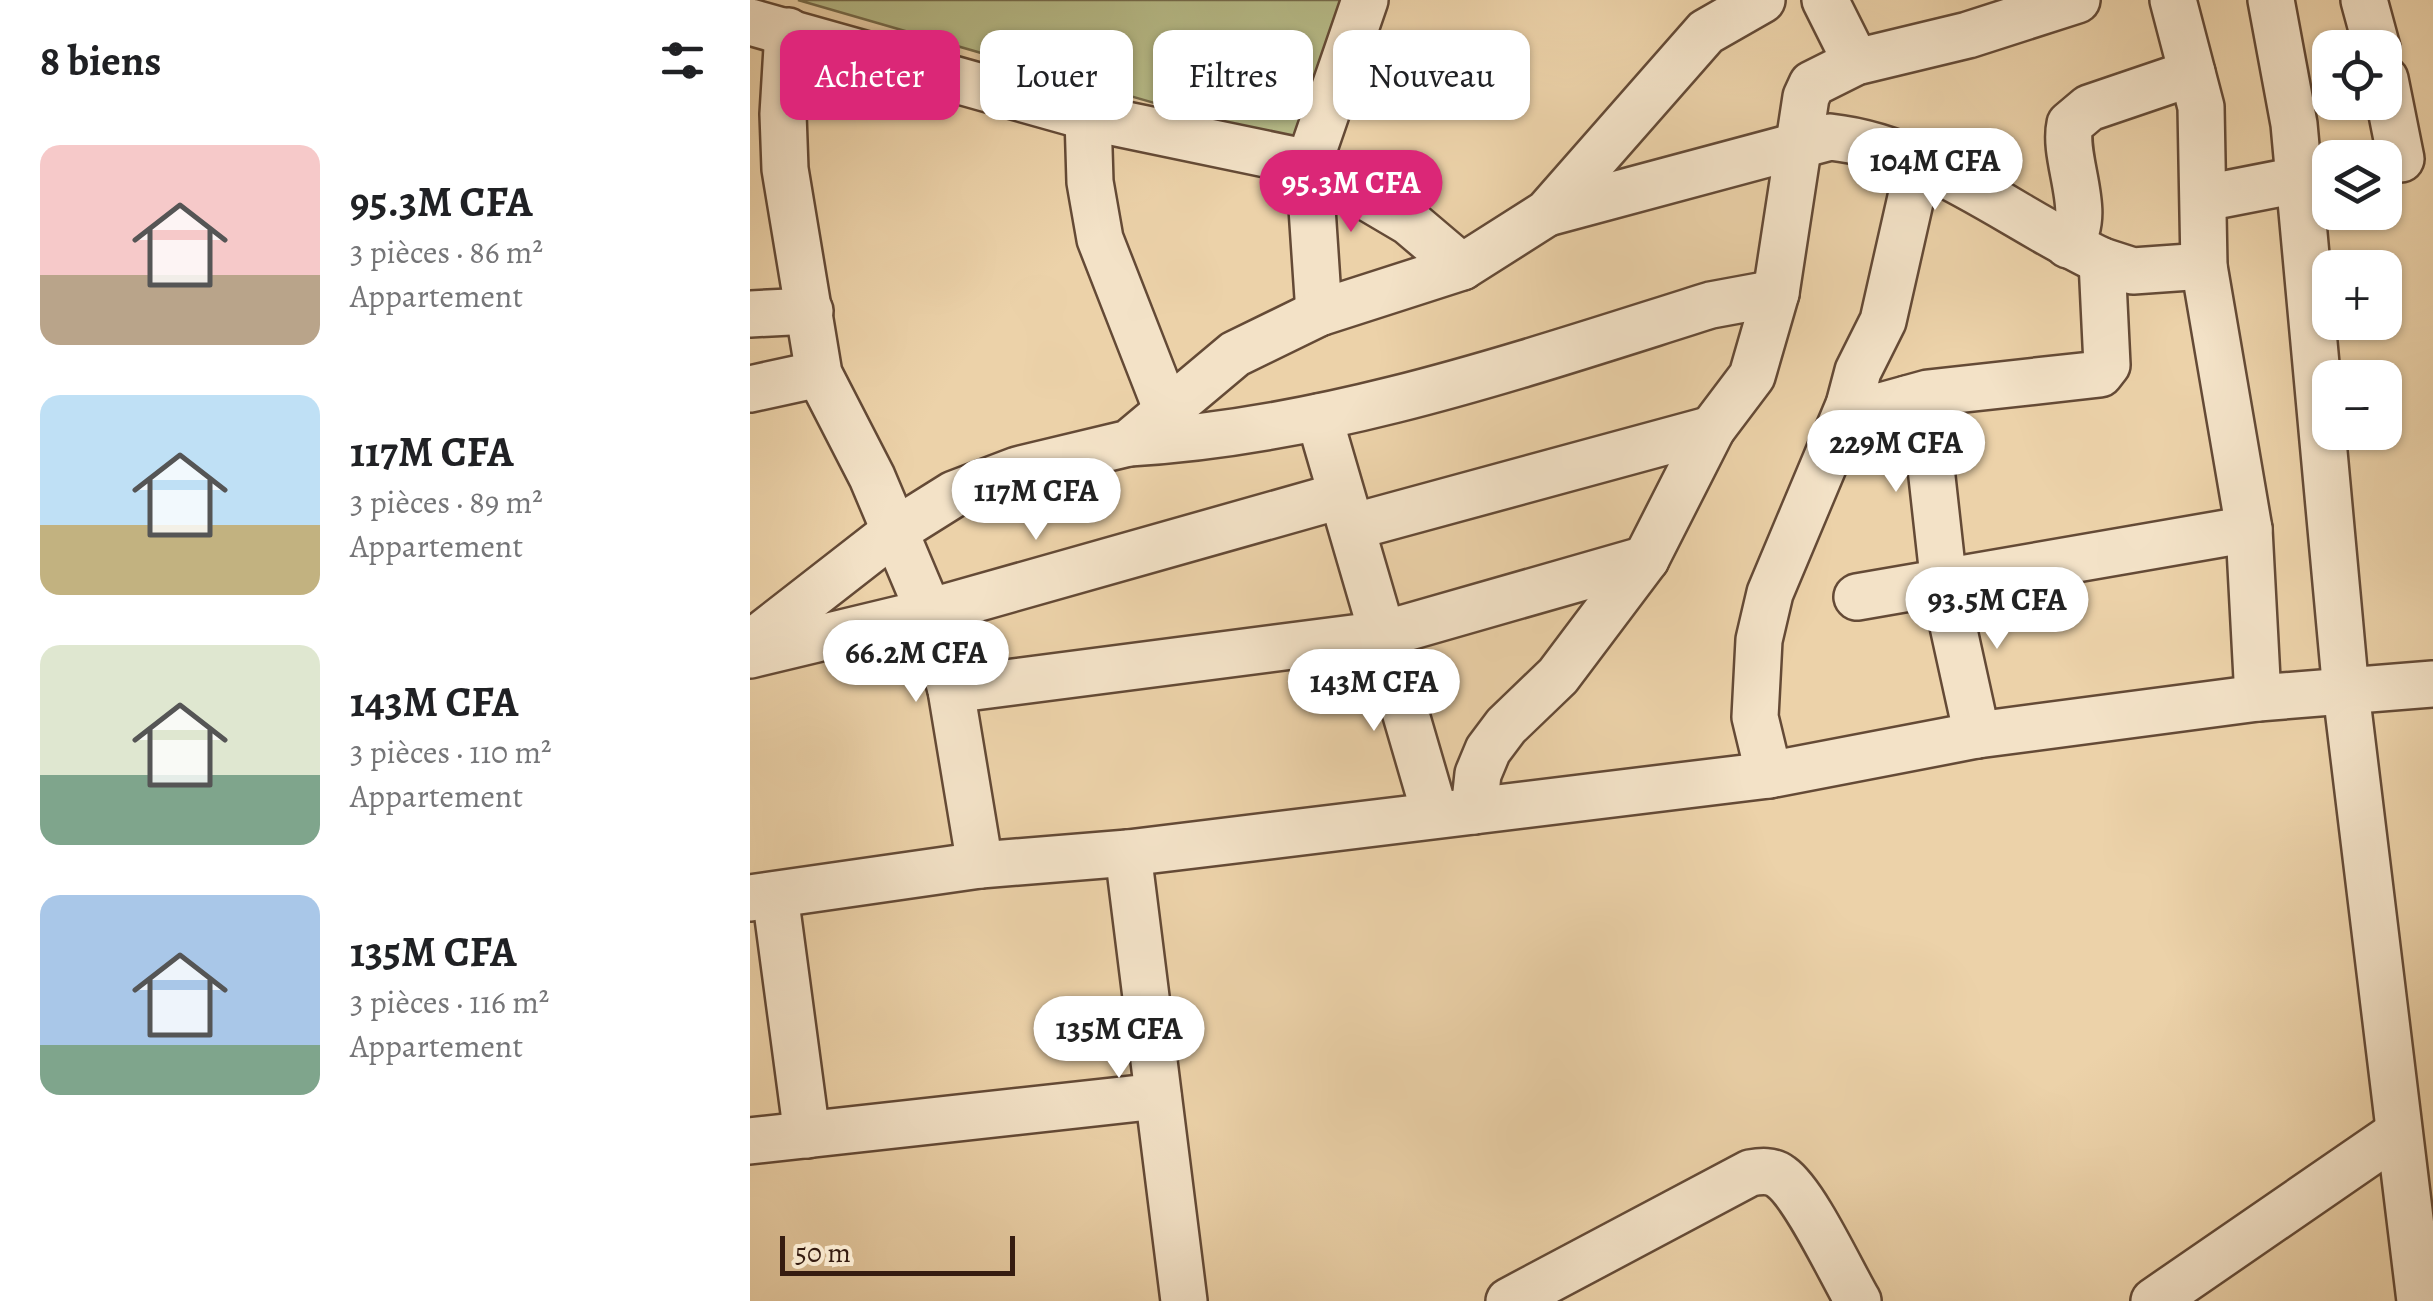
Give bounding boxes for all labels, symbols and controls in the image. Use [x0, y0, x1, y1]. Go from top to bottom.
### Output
chip: Acheter [780, 30, 960, 120]
chip: Louer [980, 30, 1133, 120]
chip: Filtres [1153, 30, 1313, 120]
chip: Nouveau [1333, 30, 1530, 120]
map controls [2312, 30, 2402, 450]
button: locate [2312, 30, 2402, 120]
text: 8 biens [40, 32, 161, 89]
icon: filters [655, 33, 710, 88]
pin: 104M CFA [1832, 128, 2038, 213]
text: 104M CFA [1870, 138, 2000, 182]
button: layers [2312, 140, 2402, 230]
pin: 95.3M CFA [1237, 150, 1465, 235]
text: 95.3M CFA [1281, 160, 1421, 204]
text: 95.3M CFA [350, 173, 533, 230]
icon: home [120, 185, 240, 305]
text: 3 pièces · 86 m² [350, 230, 543, 274]
button: + [2312, 250, 2402, 340]
text: Appartement [350, 274, 523, 318]
button: − [2312, 360, 2402, 450]
pin: 229M CFA [1793, 410, 1999, 495]
text: 229M CFA [1829, 420, 1963, 464]
text: 117M CFA [350, 423, 514, 480]
icon: home [120, 435, 240, 555]
pin: 117M CFA [933, 458, 1139, 543]
text: 117M CFA [974, 468, 1098, 512]
text: 3 pièces · 89 m² [350, 480, 543, 524]
text: Appartement [350, 524, 523, 568]
pin: 93.5M CFA [1883, 567, 2111, 652]
text: 93.5M CFA [1927, 577, 2067, 621]
pin: 66.2M CFA [802, 620, 1030, 705]
text: 66.2M CFA [845, 630, 987, 674]
pin: 143M CFA [1271, 649, 1477, 734]
text: 143M CFA [1310, 659, 1438, 703]
text: 143M CFA [350, 673, 518, 730]
icon: home [120, 685, 240, 805]
text: 3 pièces · 110 m² [350, 730, 552, 774]
text: Appartement [350, 774, 523, 818]
text: 135M CFA [350, 923, 517, 980]
icon: home [120, 935, 240, 1055]
text: 3 pièces · 116 m² [350, 980, 549, 1024]
pin: 135M CFA [1016, 996, 1222, 1081]
text: 135M CFA [1056, 1006, 1182, 1050]
text: Appartement [350, 1024, 523, 1068]
scale bar [780, 1231, 1015, 1276]
text: 50 m [795, 1234, 851, 1272]

